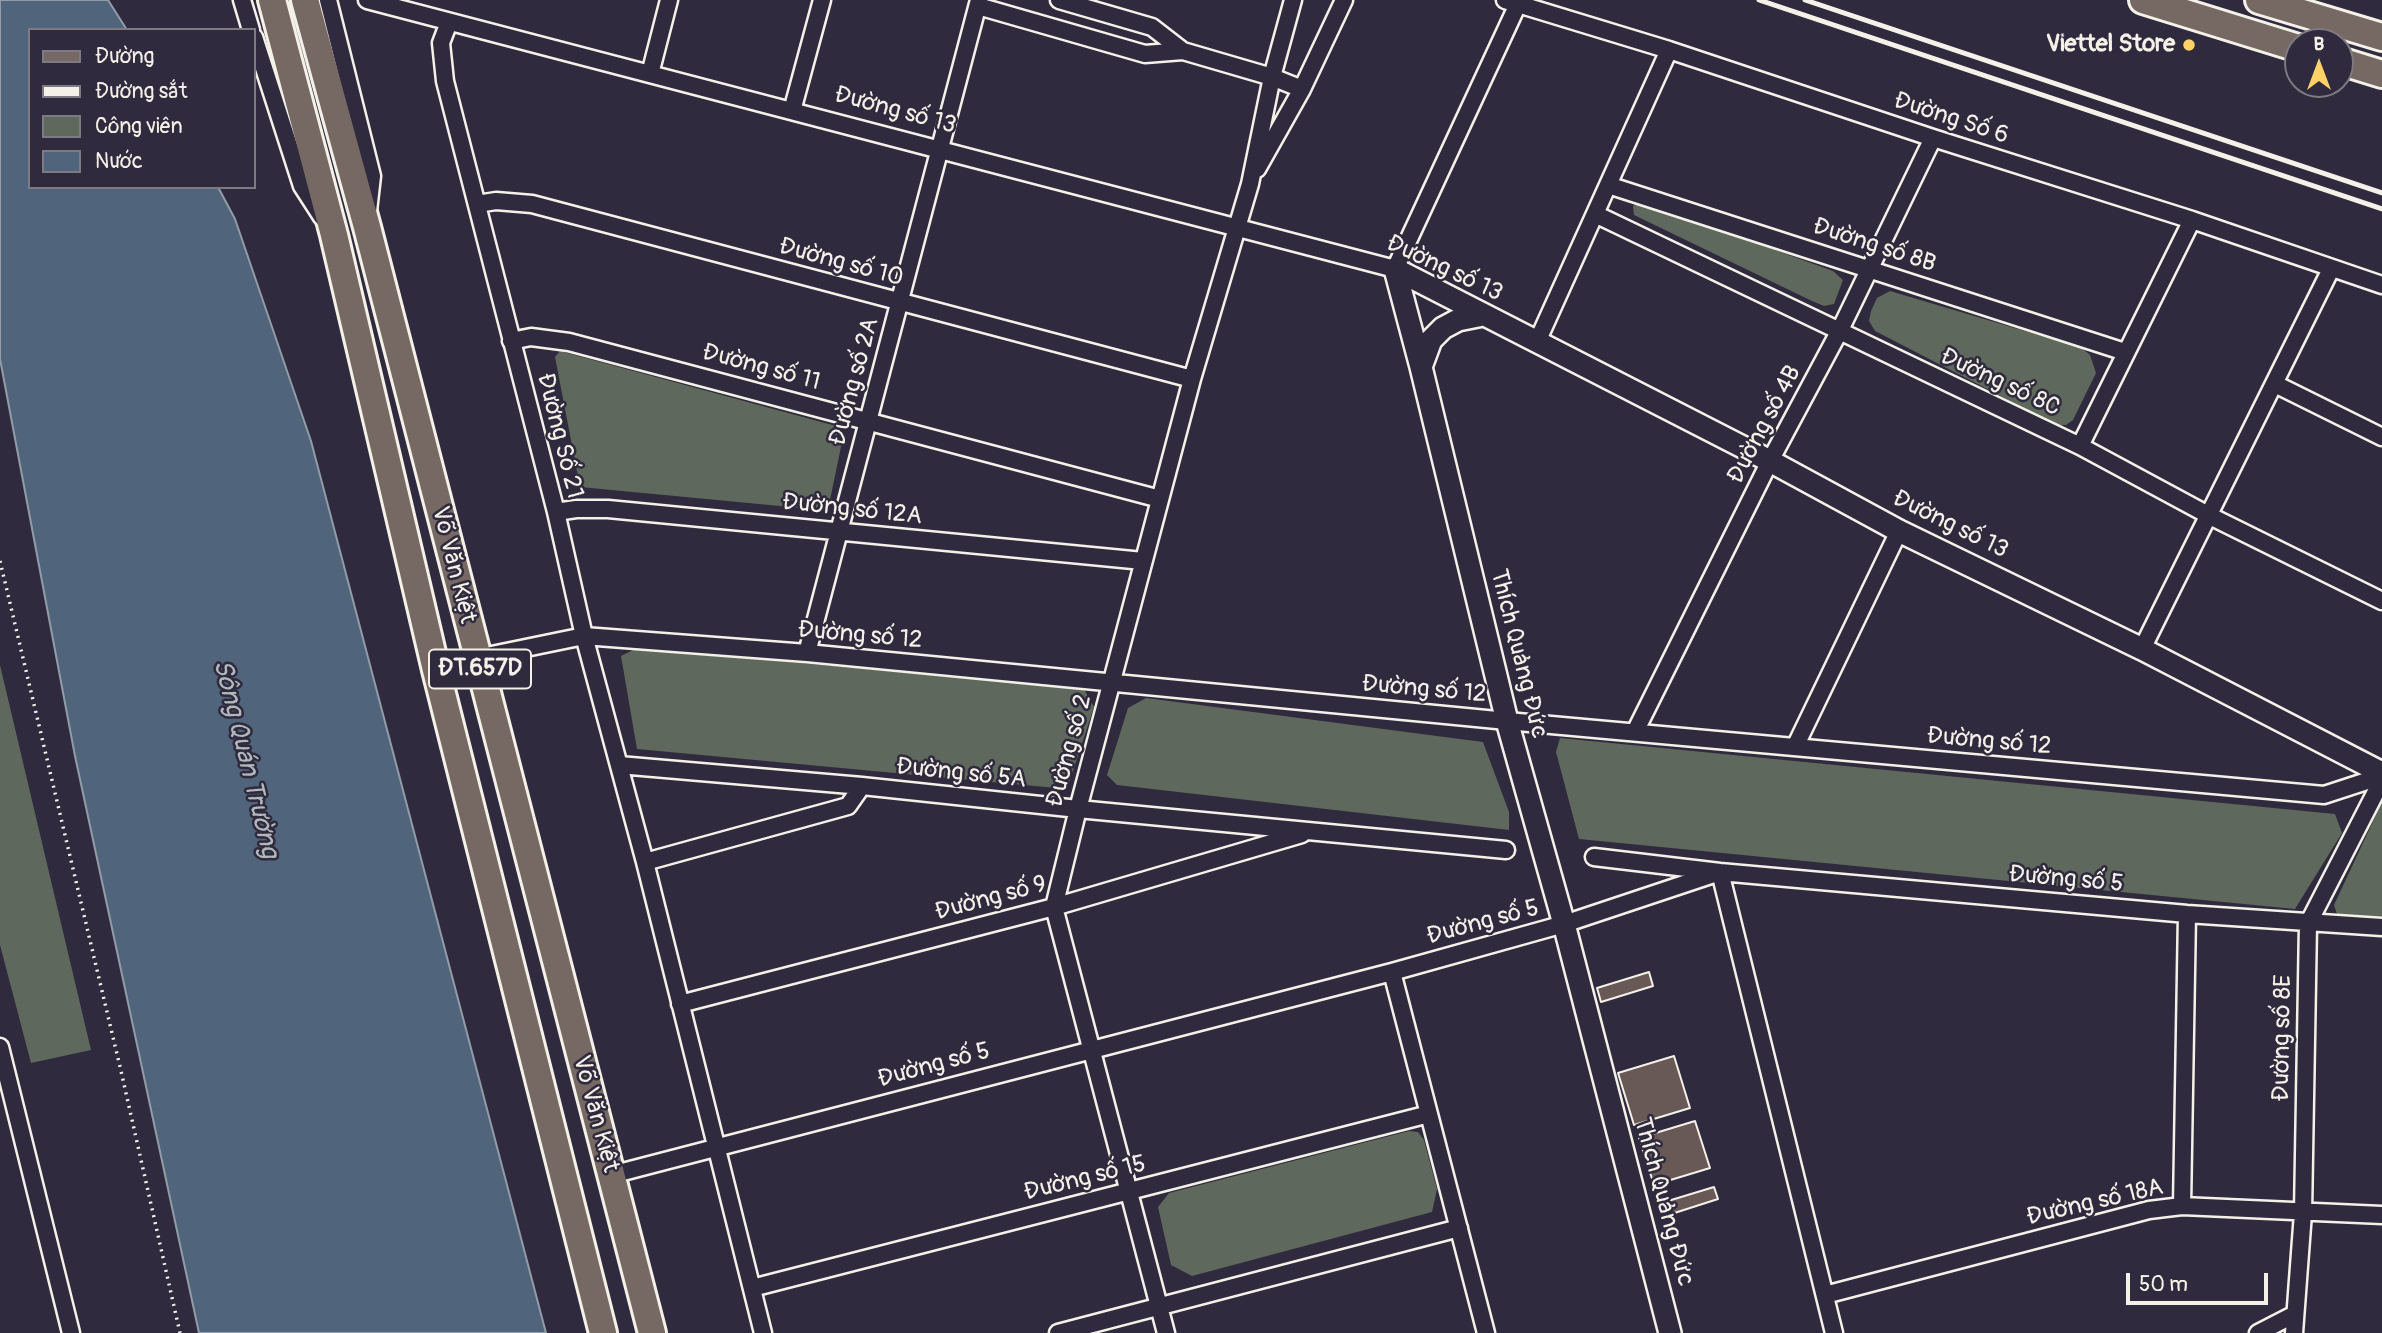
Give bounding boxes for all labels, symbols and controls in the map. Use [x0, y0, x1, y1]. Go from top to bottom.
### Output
legend [28, 28, 256, 189]
north arrow [2284, 28, 2354, 98]
place label: Viettel Store [2046, 31, 2175, 59]
text: B [2314, 32, 2324, 56]
marker: Viettel Store [2181, 37, 2197, 53]
text: Đường [95, 43, 154, 70]
text: Đường sắt [95, 78, 188, 105]
street label: Đường số 13 [831, 81, 959, 141]
street label: Đường Số 6 [1890, 87, 2012, 151]
text: Công viên [95, 113, 183, 140]
text: Nước [95, 148, 143, 175]
street label: Đường số 8B [1809, 213, 1939, 279]
street label: Đường số 13 [1381, 230, 1507, 308]
street label: Đường số 10 [776, 233, 906, 293]
street label: Đường số 2A [824, 315, 886, 449]
street label: Đường số 11 [699, 338, 823, 398]
street label: Đường số 8C [1935, 343, 2065, 423]
street label: Đường số 4B [1722, 361, 1808, 489]
street label: Đường Số 21 [530, 370, 588, 502]
street label: Đường số 13 [1888, 485, 2012, 565]
street label: Đường số 12A [781, 488, 923, 532]
street label: Võ Văn Kiệt [425, 504, 481, 626]
street label: Thích Quảng Đức [1483, 567, 1553, 741]
street label: Đường số 12 [797, 616, 923, 656]
road number: ĐT.657D [429, 650, 531, 688]
water label: Sông Quán Trường [205, 657, 285, 861]
street label: Đường số 12 [1361, 670, 1487, 710]
street label: Đường số 2 [1041, 692, 1099, 810]
street label: Đường số 12 [1926, 722, 2052, 762]
street label: Đường số 5A [895, 753, 1027, 795]
street label: Đường số 5 [2007, 861, 2125, 899]
street label: Đường số 9 [932, 870, 1050, 928]
street label: Đường số 5 [1424, 894, 1542, 952]
street label: Đường số 8E [2267, 974, 2299, 1102]
street label: Đường số 5 [875, 1037, 993, 1095]
street label: Võ Văn Kiệt [566, 1053, 624, 1175]
street label: Thích Quảng Đức [1627, 1115, 1699, 1289]
street label: Đường số 15 [1021, 1150, 1149, 1208]
street label: Đường số 18A [2024, 1173, 2166, 1233]
scale bar [2130, 1260, 2272, 1304]
text: 50 m [2139, 1271, 2188, 1298]

